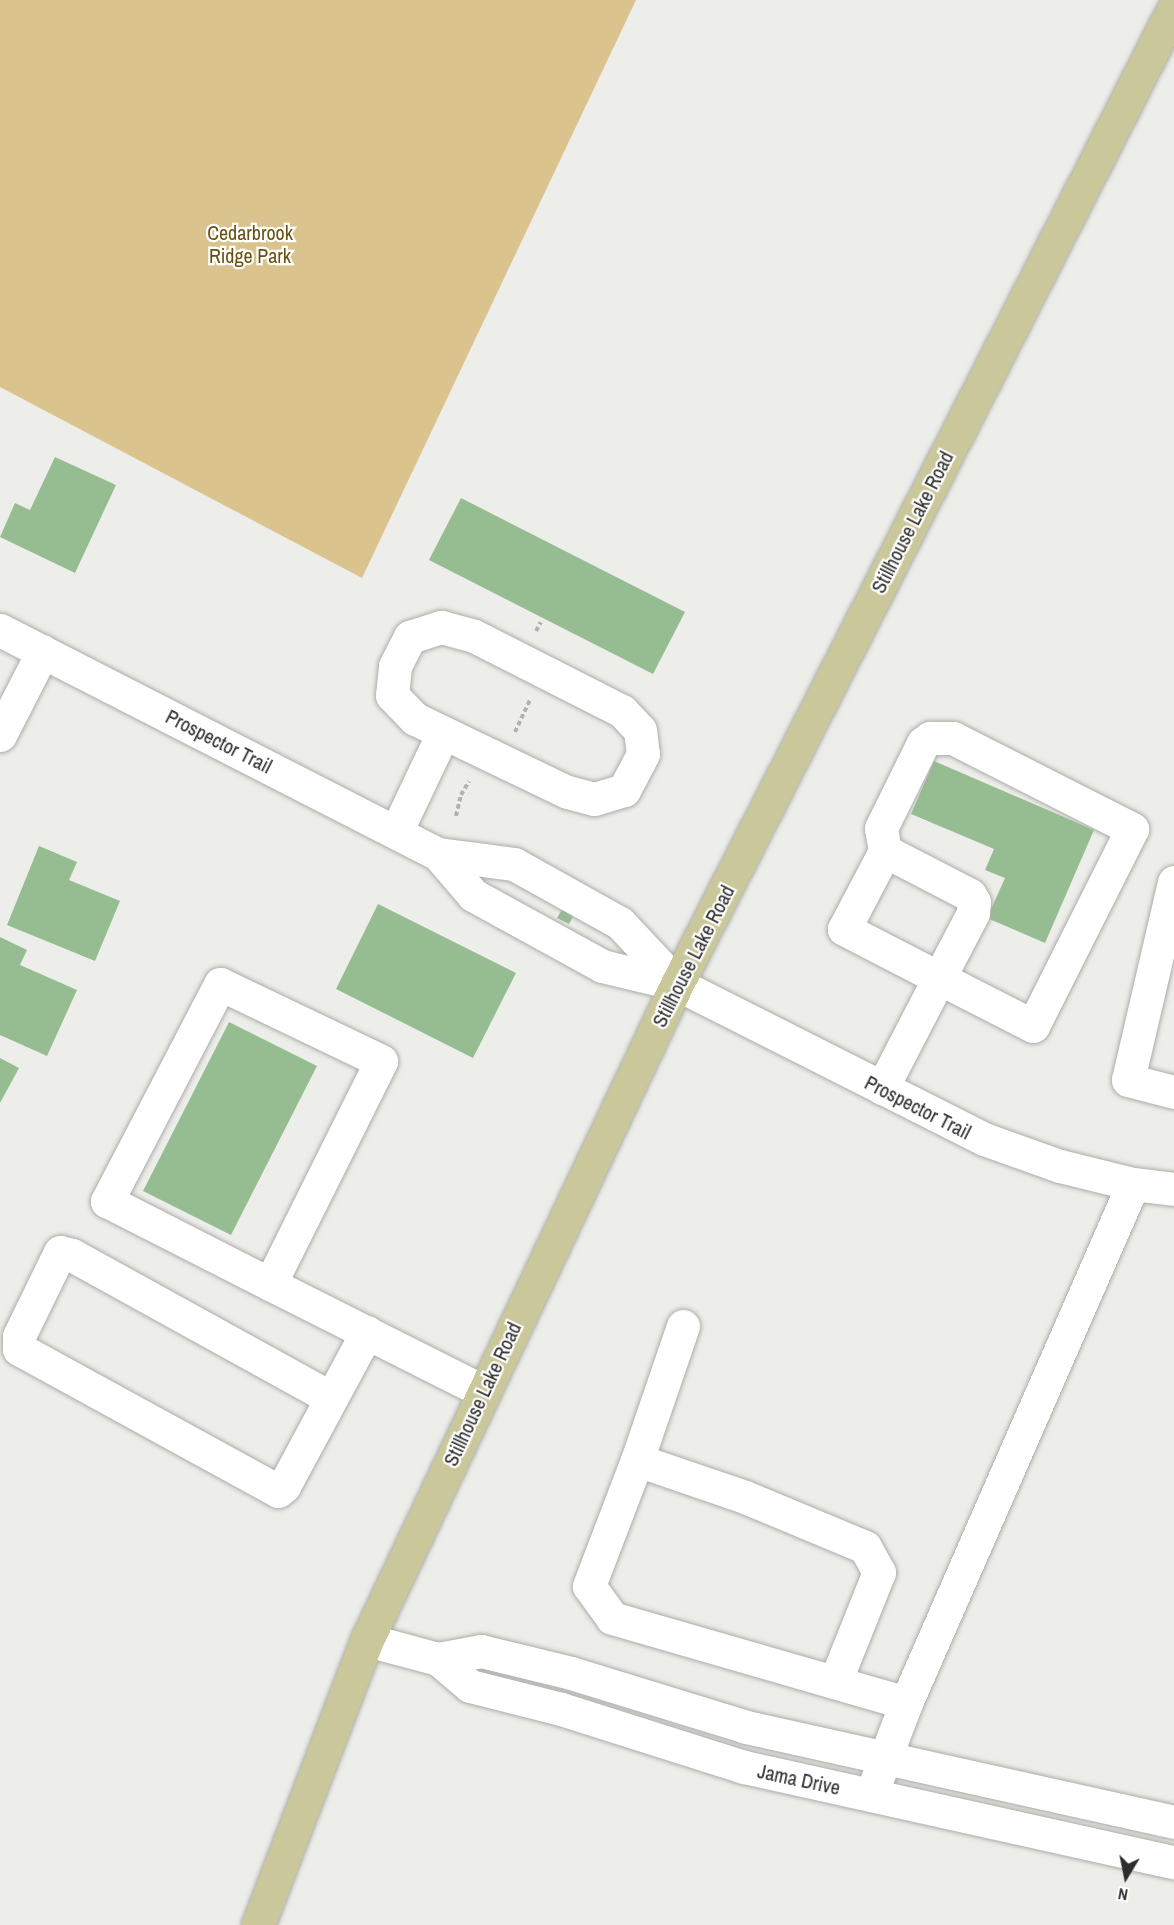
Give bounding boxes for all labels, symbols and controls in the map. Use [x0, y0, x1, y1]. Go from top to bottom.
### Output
park label: Cedarbrook Ridge Park [207, 220, 293, 267]
street label: Stillhouse Lake Road [866, 447, 958, 597]
street label: Prospector Trail [162, 704, 276, 778]
street label: Stillhouse Lake Road [647, 881, 739, 1031]
street label: Prospector Trail [861, 1070, 975, 1144]
street label: Stillhouse Lake Road [438, 1318, 526, 1470]
street label: Jama Drive [756, 1759, 842, 1799]
north arrow [1096, 1847, 1156, 1907]
text: N [1116, 1883, 1129, 1906]

